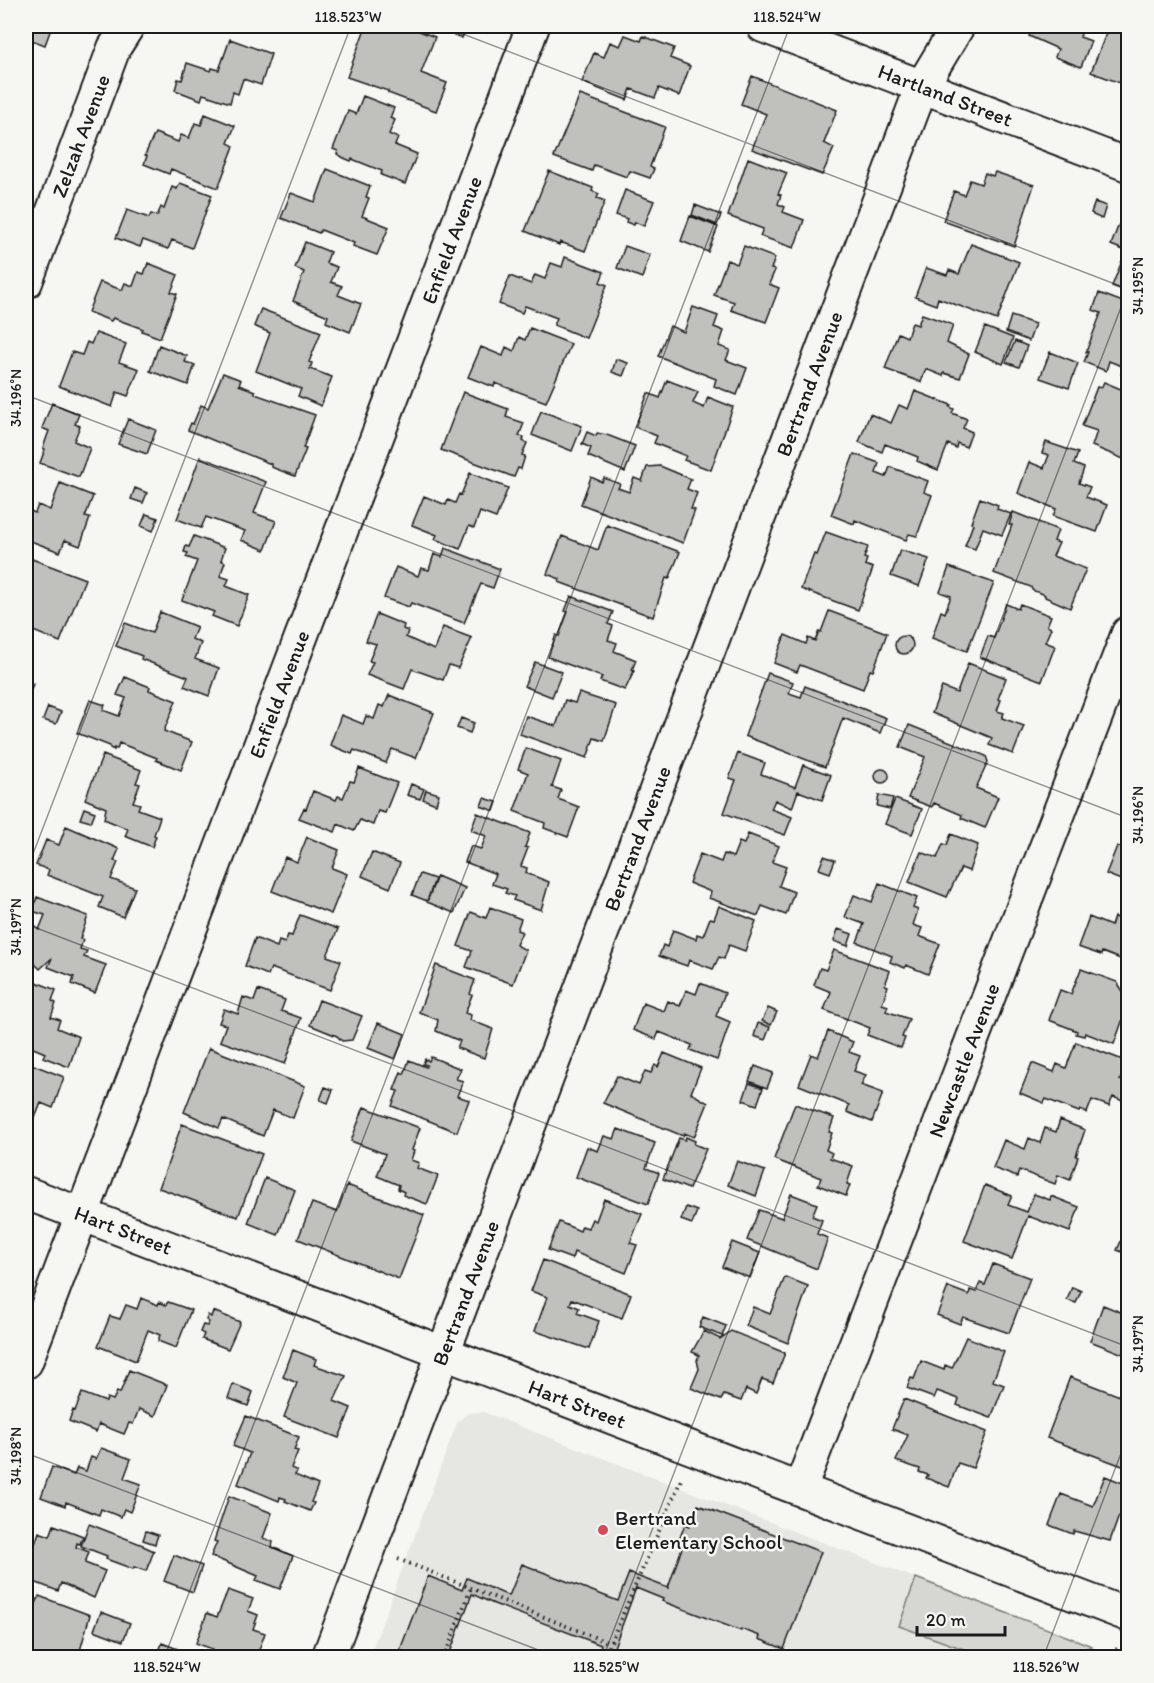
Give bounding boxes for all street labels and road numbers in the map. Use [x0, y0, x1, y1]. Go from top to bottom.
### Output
street label: Hartland Street [875, 58, 1016, 132]
street label: Zelzah Avenue [46, 71, 115, 201]
street label: Enfield Avenue [416, 173, 487, 307]
street label: Bertrand Avenue [770, 308, 848, 460]
street label: Enfield Avenue [243, 627, 314, 762]
street label: Bertrand Avenue [598, 762, 676, 914]
street label: Newcastle Avenue [923, 979, 1005, 1141]
street label: Hart Street [71, 1200, 176, 1260]
street label: Bertrand Avenue [427, 1217, 504, 1369]
street label: Hart Street [525, 1374, 630, 1434]

